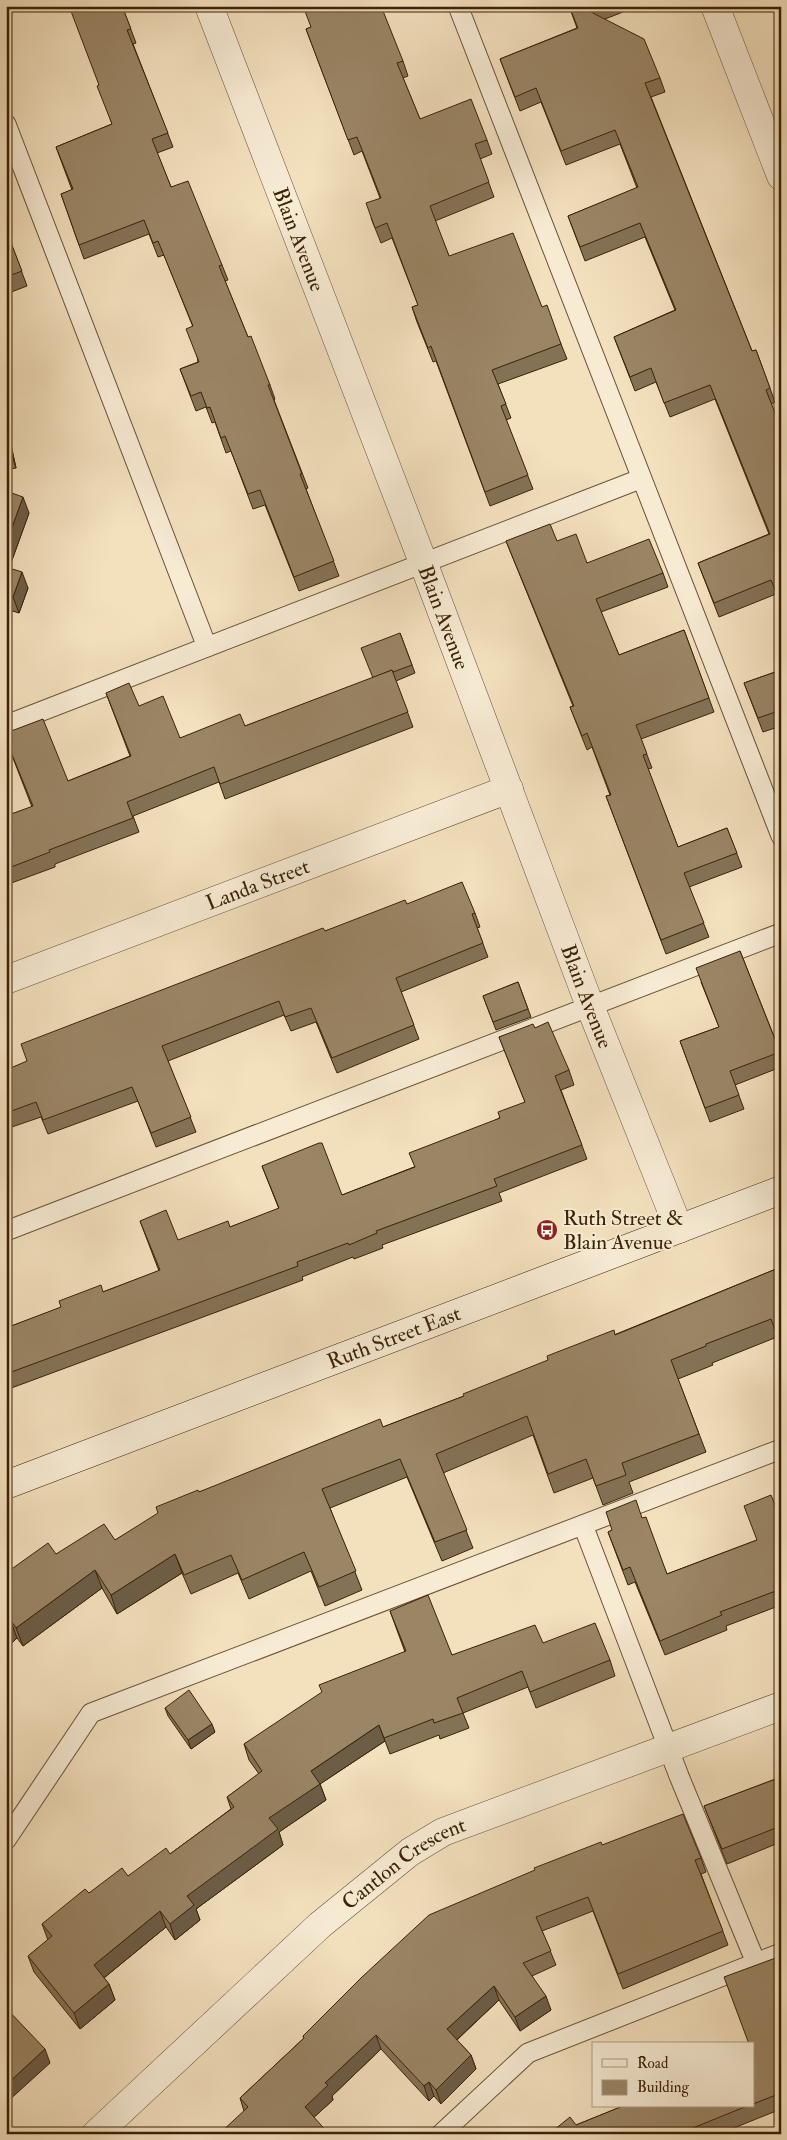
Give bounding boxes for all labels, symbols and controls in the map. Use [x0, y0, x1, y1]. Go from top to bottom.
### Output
street label: Blain Avenue [267, 183, 331, 295]
street label: Blain Avenue [412, 562, 476, 674]
street label: Landa Street [202, 853, 313, 916]
street label: Blain Avenue [555, 941, 619, 1053]
place label: Ruth Street & Blain Avenue [563, 1205, 683, 1256]
bus stop icon: Ruth Street & Blain Avenue [535, 1218, 559, 1242]
street label: Ruth Street East [323, 1300, 465, 1375]
street label: Cantlon Crescent [336, 1811, 470, 1916]
legend [592, 2042, 754, 2108]
text: Road [637, 2054, 669, 2073]
text: Building [637, 2078, 689, 2097]

